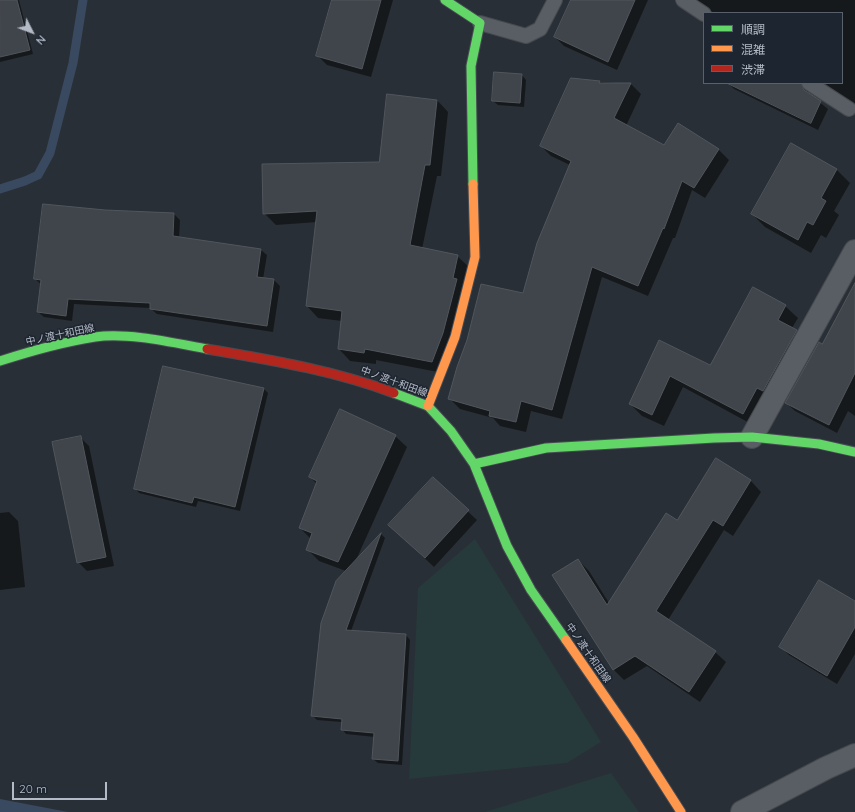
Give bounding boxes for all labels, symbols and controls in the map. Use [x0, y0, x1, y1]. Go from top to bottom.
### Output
north arrow [12, 12, 52, 52]
legend [703, 12, 843, 84]
text: 順調 [741, 22, 765, 37]
text: N [33, 32, 49, 48]
text: 混雑 [741, 42, 765, 57]
text: 渋滞 [741, 62, 765, 77]
street label: 中ノ渡十和田線 [25, 322, 95, 348]
street label: 中ノ渡十和田線 [359, 364, 429, 400]
street label: 中ノ渡十和田線 [563, 621, 613, 685]
scale bar [14, 774, 109, 800]
text: 20 m [19, 781, 47, 796]

